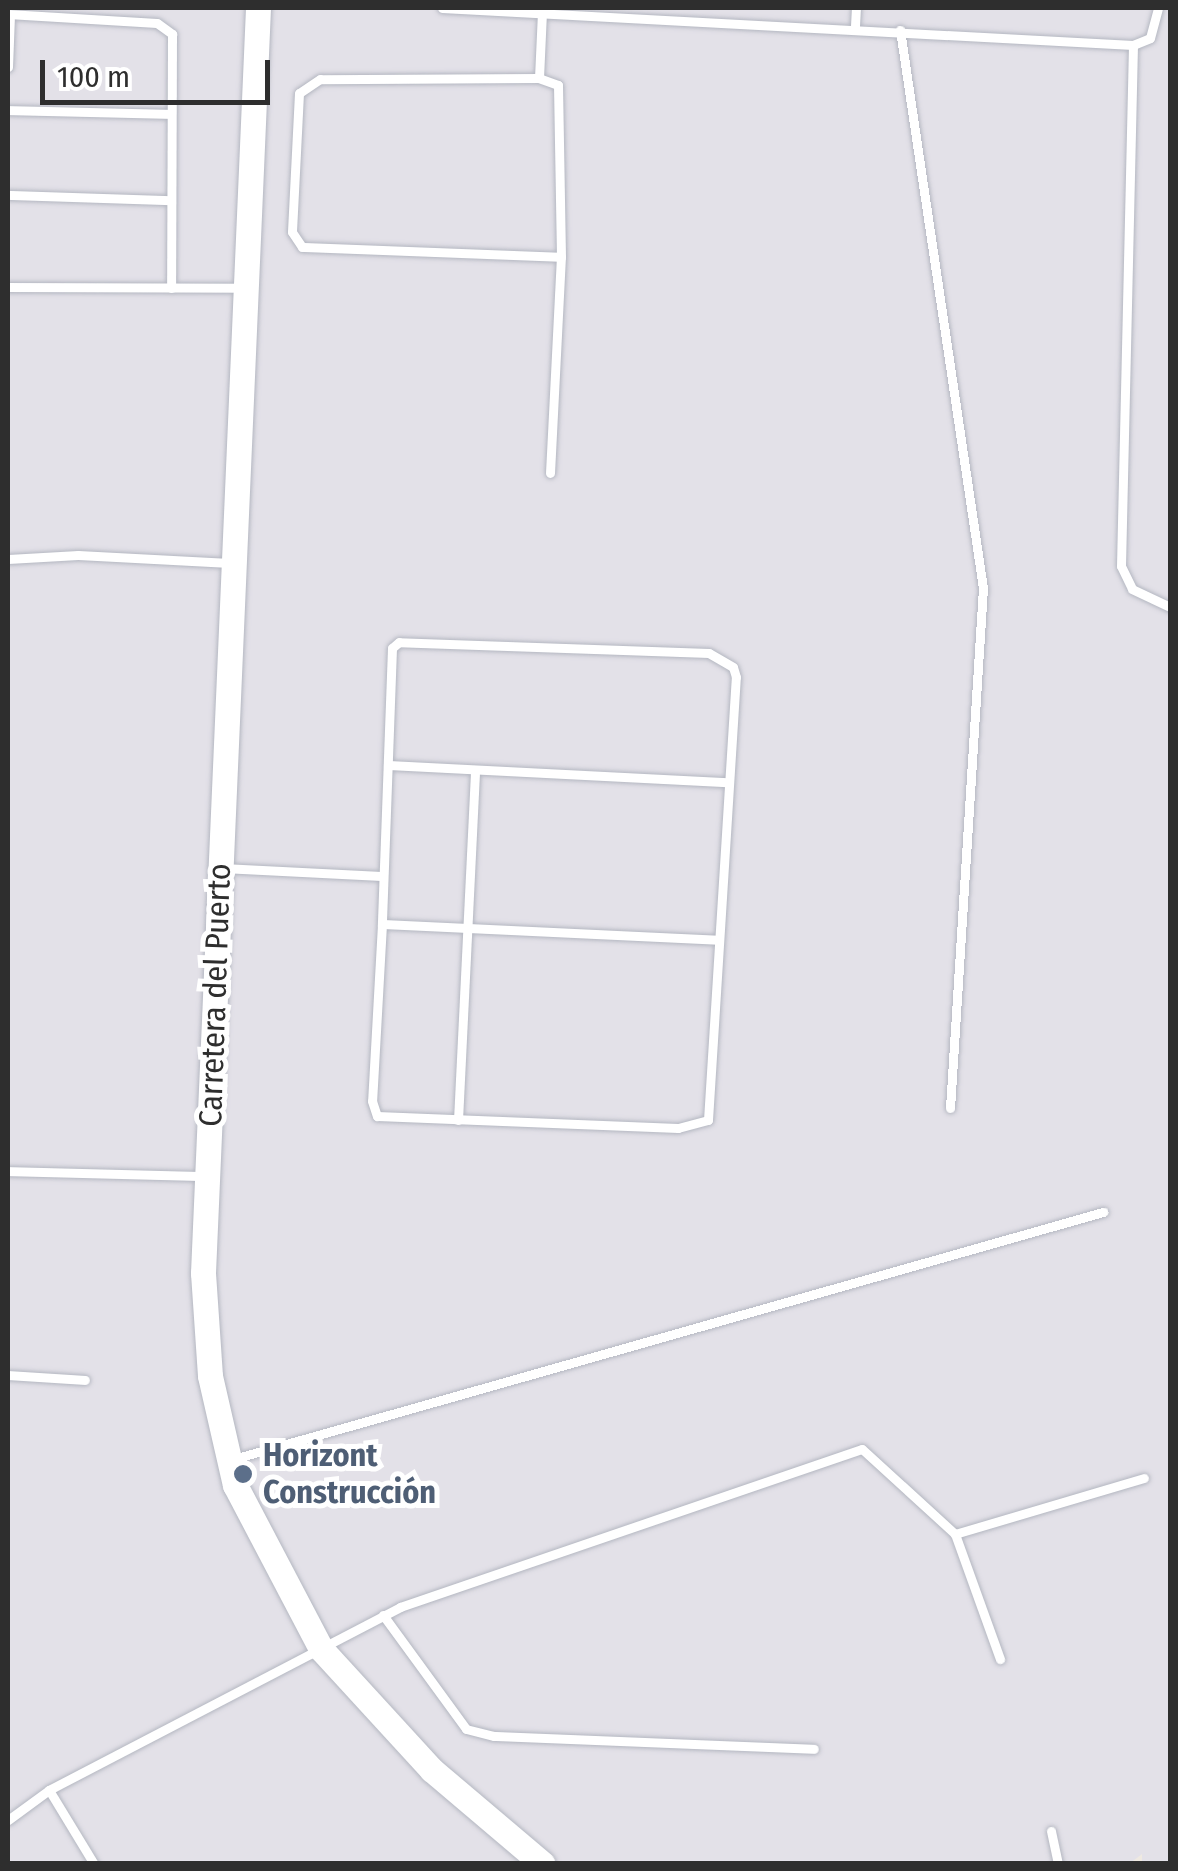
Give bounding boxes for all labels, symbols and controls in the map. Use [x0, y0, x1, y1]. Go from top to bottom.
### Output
scale bar [45, 40, 275, 102]
text: 100 m [57, 59, 130, 95]
street label: Carretera del Puerto [191, 863, 239, 1127]
place label: Horizont Construcción [263, 1437, 436, 1512]
marker: Horizont Construcción [232, 1463, 254, 1485]

